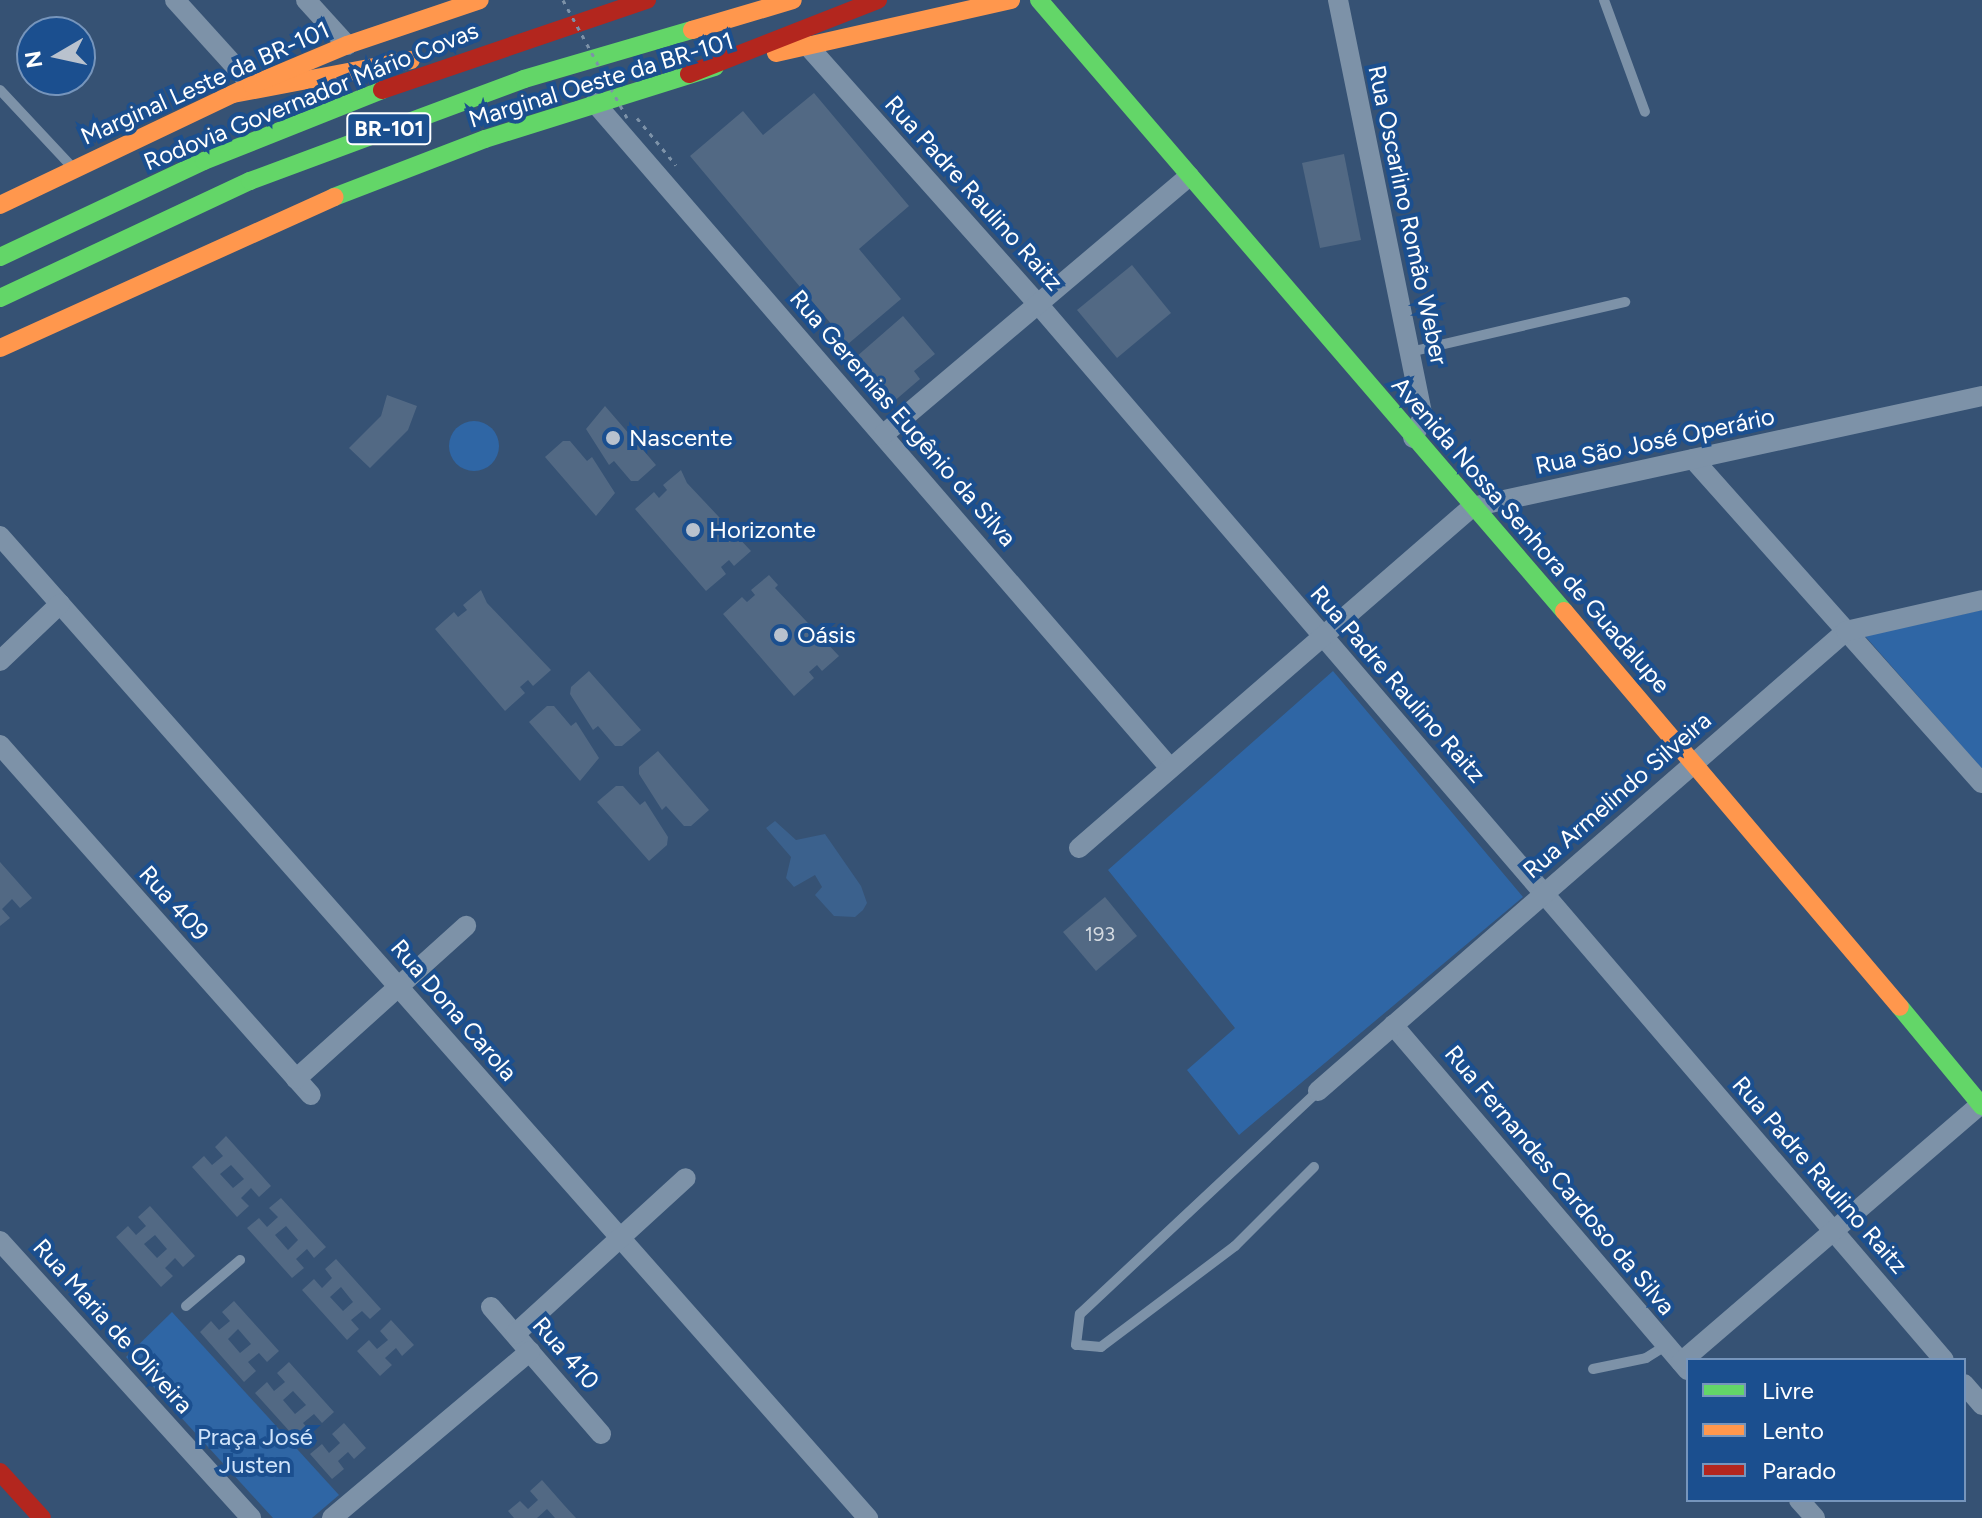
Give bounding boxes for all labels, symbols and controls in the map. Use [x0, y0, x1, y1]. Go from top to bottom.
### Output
street label: Marginal Leste da BR-101 [76, 15, 334, 151]
north arrow [16, 16, 96, 96]
street label: Rodovia Governador Mário Covas [139, 16, 483, 176]
street label: Marginal Oeste da BR-101 [465, 26, 737, 134]
text: N [19, 49, 48, 70]
street label: Rua Oscarlino Romão Weber [1362, 62, 1454, 368]
street label: Rua Padre Raulino Raitz [879, 90, 1069, 296]
road number: BR-101 [345, 111, 433, 147]
street label: Rua Geremias Eugênio da Silva [784, 284, 1022, 552]
street label: Avenida Nossa Senhora de Guadalupe [1386, 371, 1676, 699]
street label: Rua São José Operário [1533, 402, 1777, 480]
place label: Nascente [629, 424, 733, 452]
marker: Nascente [604, 429, 622, 447]
place label: Horizonte [709, 516, 816, 544]
marker: Horizonte [684, 521, 702, 539]
street label: Rua Padre Raulino Raitz [1304, 579, 1492, 789]
place label: Oásis [797, 621, 856, 649]
marker: Oásis [772, 626, 790, 644]
street label: Rua Armelindo Silveira [1517, 706, 1717, 884]
street label: Rua 409 [133, 860, 215, 946]
house number: 193 [1085, 922, 1115, 946]
street label: Rua Dona Carola [385, 934, 523, 1086]
street label: Rua Fernandes Cardoso da Silva [1439, 1039, 1681, 1321]
street label: Rua Padre Raulino Raitz [1726, 1070, 1914, 1280]
street label: Rua Maria de Oliveira [27, 1233, 199, 1419]
street label: Rua 410 [527, 1311, 605, 1395]
legend [1686, 1358, 1966, 1502]
text: Livre [1762, 1376, 1814, 1405]
text: Lento [1762, 1416, 1824, 1445]
park label: Praça José Justen [197, 1423, 313, 1479]
text: Parado [1762, 1456, 1836, 1485]

